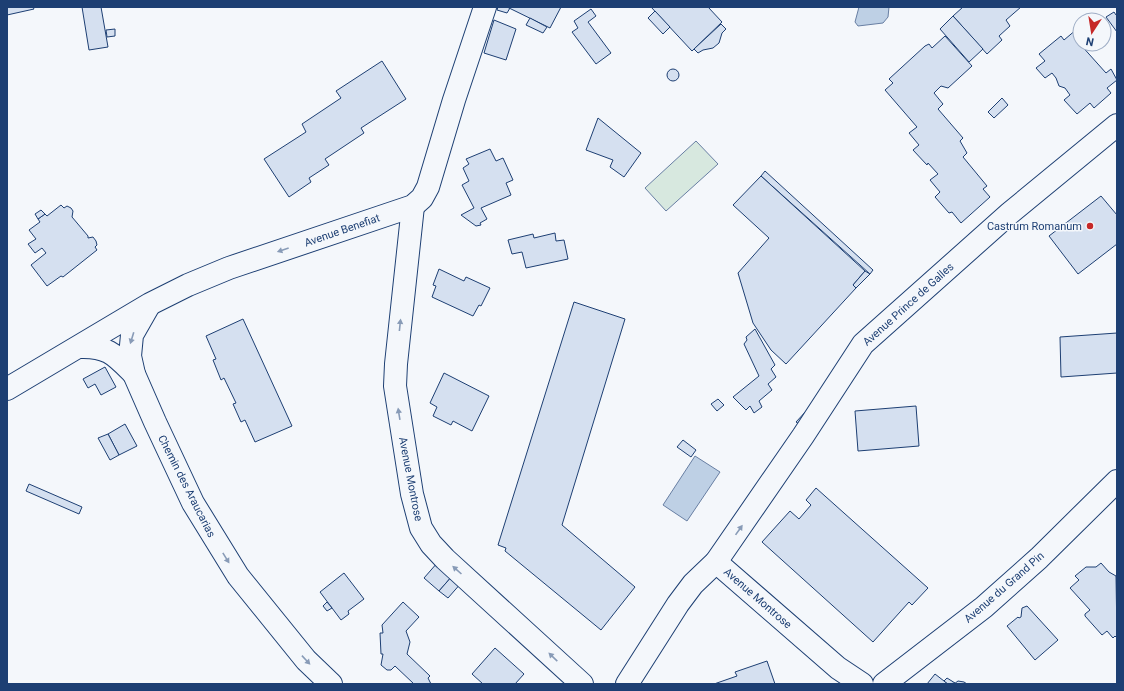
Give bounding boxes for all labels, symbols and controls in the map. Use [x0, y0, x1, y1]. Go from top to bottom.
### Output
north arrow [1072, 12, 1112, 52]
text: N [1085, 34, 1095, 48]
street label: Avenue Benefiat [303, 211, 382, 249]
place label: Castrum Romanum [987, 220, 1082, 233]
marker: Castrum Romanum [1085, 221, 1095, 231]
one-way arrow [276, 247, 288, 253]
street label: Avenue Prince de Galles [860, 260, 957, 349]
one-way arrow [396, 319, 403, 331]
one-way arrow [129, 333, 135, 345]
one-way arrow [396, 408, 402, 420]
street label: Chemin des Araucarias [155, 433, 218, 540]
street label: Avenue Montrose [396, 436, 425, 523]
one-way arrow [735, 524, 743, 535]
street label: Avenue du Grand Pin [962, 549, 1047, 626]
one-way arrow [222, 553, 230, 563]
one-way arrow [452, 565, 462, 574]
street label: Avenue Montrose [721, 565, 794, 631]
one-way arrow [548, 653, 558, 662]
one-way arrow [301, 655, 311, 665]

